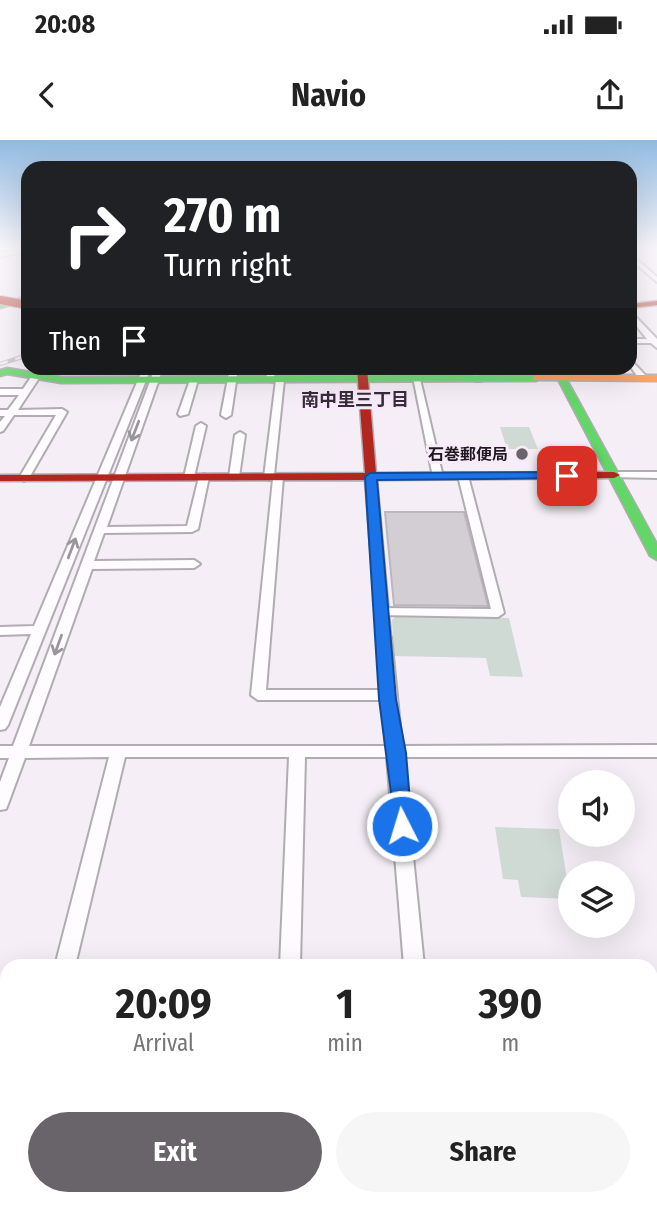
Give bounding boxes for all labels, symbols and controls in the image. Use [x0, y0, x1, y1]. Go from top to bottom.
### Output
text: 20:08 [35, 9, 95, 40]
icon: back [28, 76, 66, 114]
text: Navio [291, 76, 366, 114]
icon: share [591, 76, 629, 114]
text: 270 m [164, 186, 281, 245]
icon: right [49, 189, 140, 280]
text: Turn right [164, 246, 291, 284]
icon: arrive [115, 322, 153, 360]
text: Then [49, 326, 101, 357]
district label: 南中里三丁目 [301, 389, 409, 411]
one-way arrow [127, 420, 140, 442]
place label: 石巻郵便局 [428, 445, 508, 464]
marker: 石巻郵便局 [514, 446, 530, 462]
pin [537, 446, 597, 506]
icon: arrive [548, 457, 586, 495]
one-way arrow [66, 538, 79, 559]
one-way arrow [51, 634, 63, 656]
map controls [558, 770, 635, 938]
button: sound [558, 770, 635, 847]
position arrow [365, 789, 439, 863]
button: layers [558, 861, 635, 938]
text: 20:09 [115, 979, 212, 1029]
text: 1 [336, 979, 354, 1029]
text: 390 [478, 979, 543, 1029]
text: Arrival [133, 1029, 194, 1057]
text: min [327, 1029, 363, 1057]
text: m [502, 1029, 519, 1057]
button: Exit [28, 1112, 322, 1192]
button: Share [336, 1112, 630, 1192]

